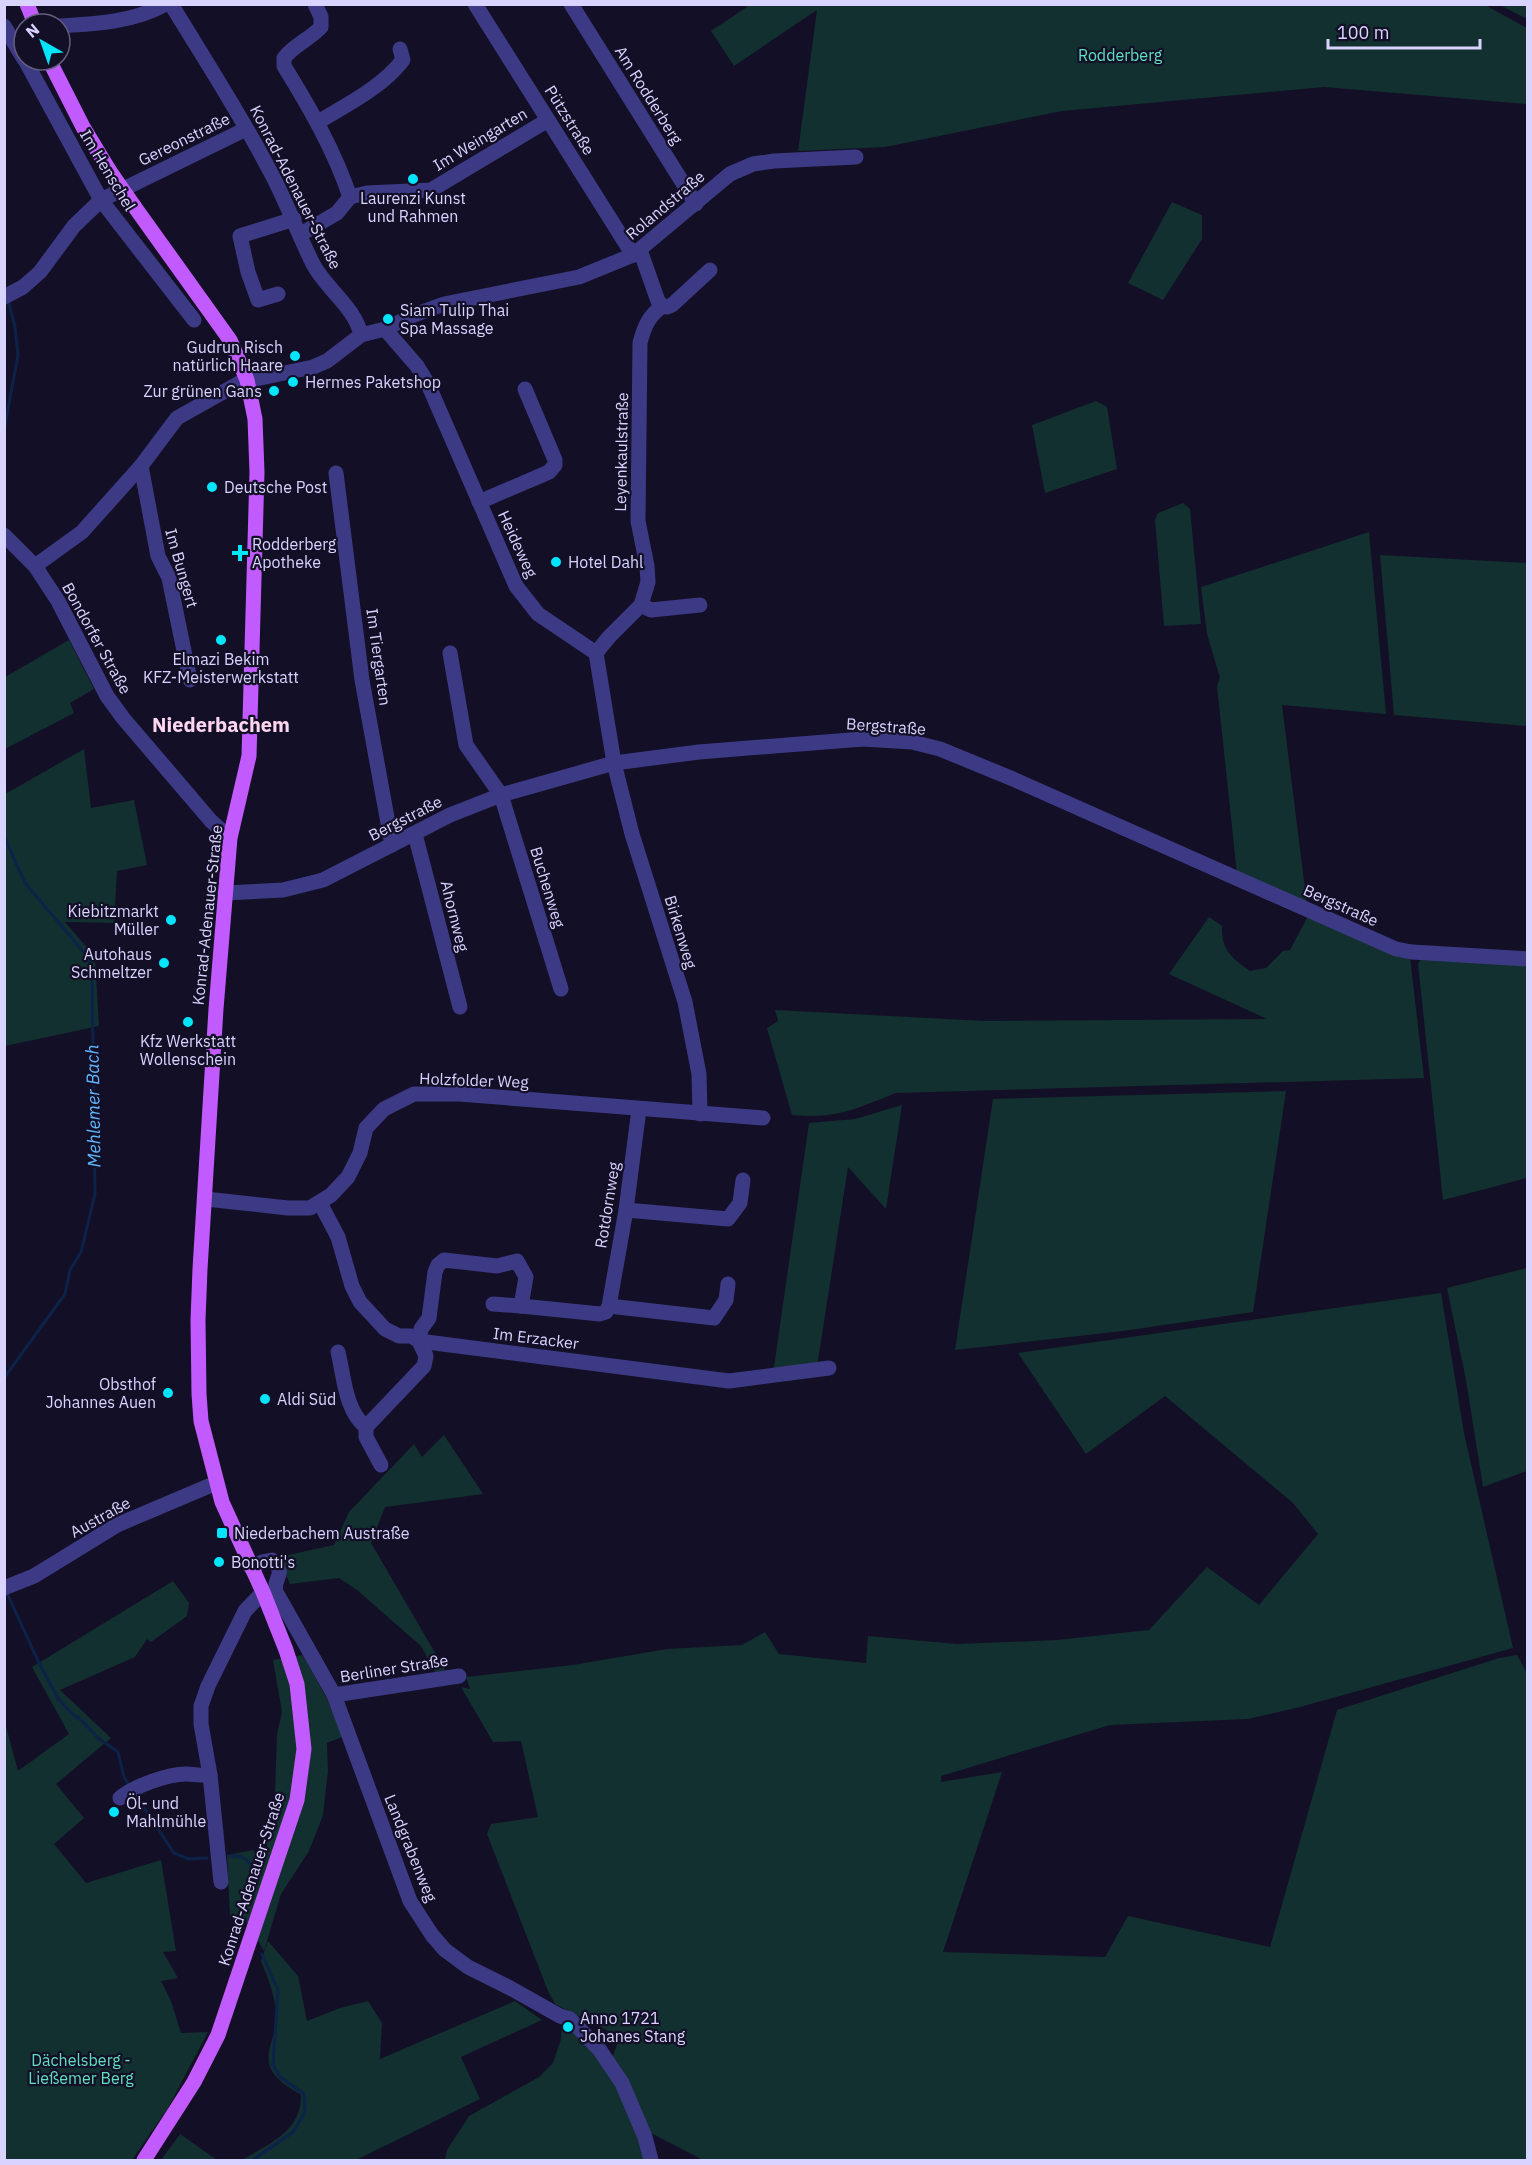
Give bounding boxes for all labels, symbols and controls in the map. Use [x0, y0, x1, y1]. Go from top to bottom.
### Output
north arrow [12, 12, 72, 72]
scale bar [1328, 12, 1480, 50]
text: N [21, 19, 43, 42]
text: 100 m [1337, 21, 1389, 44]
street label: Am Rodderberg [611, 42, 687, 148]
park label: Rodderberg [1078, 45, 1163, 65]
street label: Pützstraße [541, 81, 599, 159]
street label: Konrad-Adenauer-Straße [246, 102, 346, 272]
street label: Im Weingarten [429, 103, 531, 175]
street label: Gereonstraße [135, 108, 233, 170]
street label: Im Henschel [76, 126, 140, 214]
street label: Rolandstraße [621, 166, 709, 244]
marker: Laurenzi Kunst und Rahmen [406, 172, 420, 186]
place label: Laurenzi Kunst und Rahmen [360, 188, 466, 226]
place label: Siam Tulip Thai Spa Massage [400, 300, 509, 338]
marker: Siam Tulip Thai Spa Massage [381, 312, 395, 326]
place label: Gudrun Risch natürlich Haare [173, 337, 283, 375]
marker: Gudrun Risch natürlich Haare [288, 349, 302, 363]
place label: Hermes Paketshop [305, 372, 441, 392]
marker: Hermes Paketshop [286, 375, 300, 389]
place label: Zur grünen Gans [143, 381, 262, 401]
marker: Zur grünen Gans [267, 384, 281, 398]
street label: Leyenkaulstraße [610, 392, 632, 512]
place label: Deutsche Post [224, 477, 327, 497]
marker: Deutsche Post [205, 480, 219, 494]
street label: Heideweg [494, 507, 542, 581]
street label: Im Bungert [161, 526, 203, 610]
place label: Rodderberg Apotheke [252, 534, 337, 572]
marker: Rodderberg Apotheke [233, 546, 247, 560]
place label: Hotel Dahl [568, 552, 643, 572]
marker: Hotel Dahl [549, 555, 563, 569]
street label: Bondorfer Straße [58, 579, 136, 697]
street label: Im Tiergarten [362, 607, 396, 707]
marker: Elmazi Bekim KFZ-Meisterwerkstatt [214, 633, 228, 647]
place label: Elmazi Bekim KFZ-Meisterwerkstatt [143, 649, 299, 687]
district label: Niederbachem [152, 711, 290, 738]
street label: Bergstraße [845, 713, 927, 739]
street label: Bergstraße [365, 791, 445, 845]
street label: Konrad-Adenauer-Straße [188, 824, 226, 1006]
street label: Buchenweg [526, 844, 570, 931]
street label: Ahornweg [437, 878, 474, 954]
street label: Bergstraße [1300, 880, 1382, 930]
street label: Birkenweg [660, 893, 702, 972]
place label: Kiebitzmarkt Müller [67, 901, 159, 939]
marker: Kiebitzmarkt Müller [164, 913, 178, 927]
place label: Autohaus Schmeltzer [71, 944, 152, 982]
marker: Autohaus Schmeltzer [157, 956, 171, 970]
marker: Kfz Werkstatt Wollenschein [181, 1015, 195, 1029]
place label: Kfz Werkstatt Wollenschein [140, 1031, 236, 1069]
water label: Mehlemer Bach [80, 1044, 106, 1168]
street label: Holzfolder Weg [419, 1068, 530, 1092]
street label: Rotdornweg [590, 1160, 624, 1250]
street label: Im Erzacker [492, 1323, 580, 1353]
place label: Obsthof Johannes Auen [46, 1374, 156, 1412]
marker: Obsthof Johannes Auen [161, 1386, 175, 1400]
place label: Aldi Süd [277, 1389, 336, 1409]
marker: Aldi Süd [258, 1392, 272, 1406]
street label: Austraße [66, 1492, 134, 1542]
place label: Niederbachem Austraße [234, 1523, 410, 1543]
marker: Niederbachem Austraße [215, 1526, 229, 1540]
place label: Bonotti's [231, 1552, 295, 1572]
marker: Bonotti's [212, 1555, 226, 1569]
street label: Berliner Straße [338, 1650, 450, 1686]
street label: Konrad-Adenauer-Straße [213, 1790, 289, 1968]
street label: Landgrabenweg [380, 1791, 442, 1905]
place label: Öl- und Mahlmühle [126, 1793, 206, 1831]
marker: Öl- und Mahlmühle [107, 1805, 121, 1819]
place label: Anno 1721 Johanes Stang [580, 2008, 686, 2046]
marker: Anno 1721 Johanes Stang [561, 2020, 575, 2034]
park label: Dächelsberg - Ließemer Berg [28, 2050, 134, 2088]

